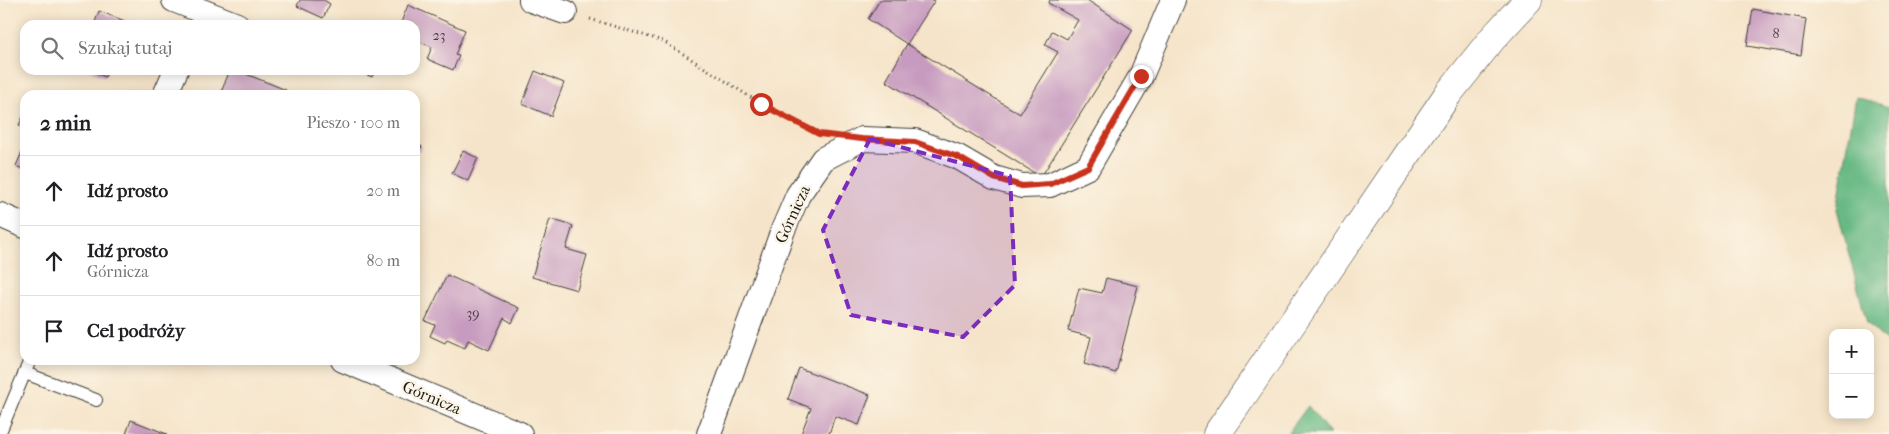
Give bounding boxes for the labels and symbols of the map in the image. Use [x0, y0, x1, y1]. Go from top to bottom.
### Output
house number: 8 [1772, 25, 1780, 42]
house number: 23 [433, 27, 445, 44]
route end [1130, 65, 1153, 88]
route start [750, 93, 773, 116]
street label: Górnicza [771, 182, 814, 246]
house number: 39 [466, 305, 480, 322]
street label: Górnicza [400, 377, 464, 418]

